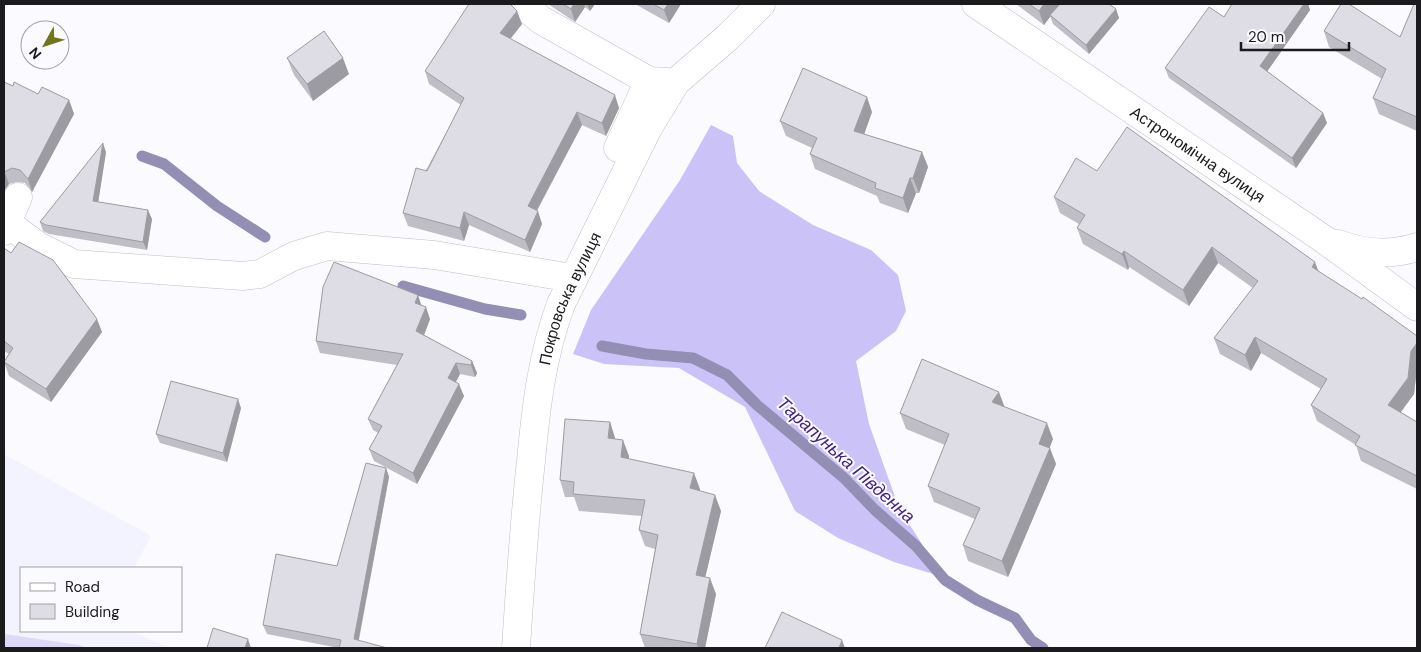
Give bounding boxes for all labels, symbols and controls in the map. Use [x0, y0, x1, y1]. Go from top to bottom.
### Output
north arrow [20, 20, 70, 70]
scale bar [1241, 20, 1348, 52]
text: 20 m [1248, 27, 1284, 47]
text: N [25, 44, 45, 63]
street label: Астрономічна вулиця [1126, 101, 1269, 208]
street label: Покровська вулиця [534, 229, 606, 367]
water label: Тарапунька Південна [772, 391, 920, 529]
legend [20, 567, 182, 632]
text: Road [65, 577, 100, 597]
text: Building [65, 602, 120, 622]

